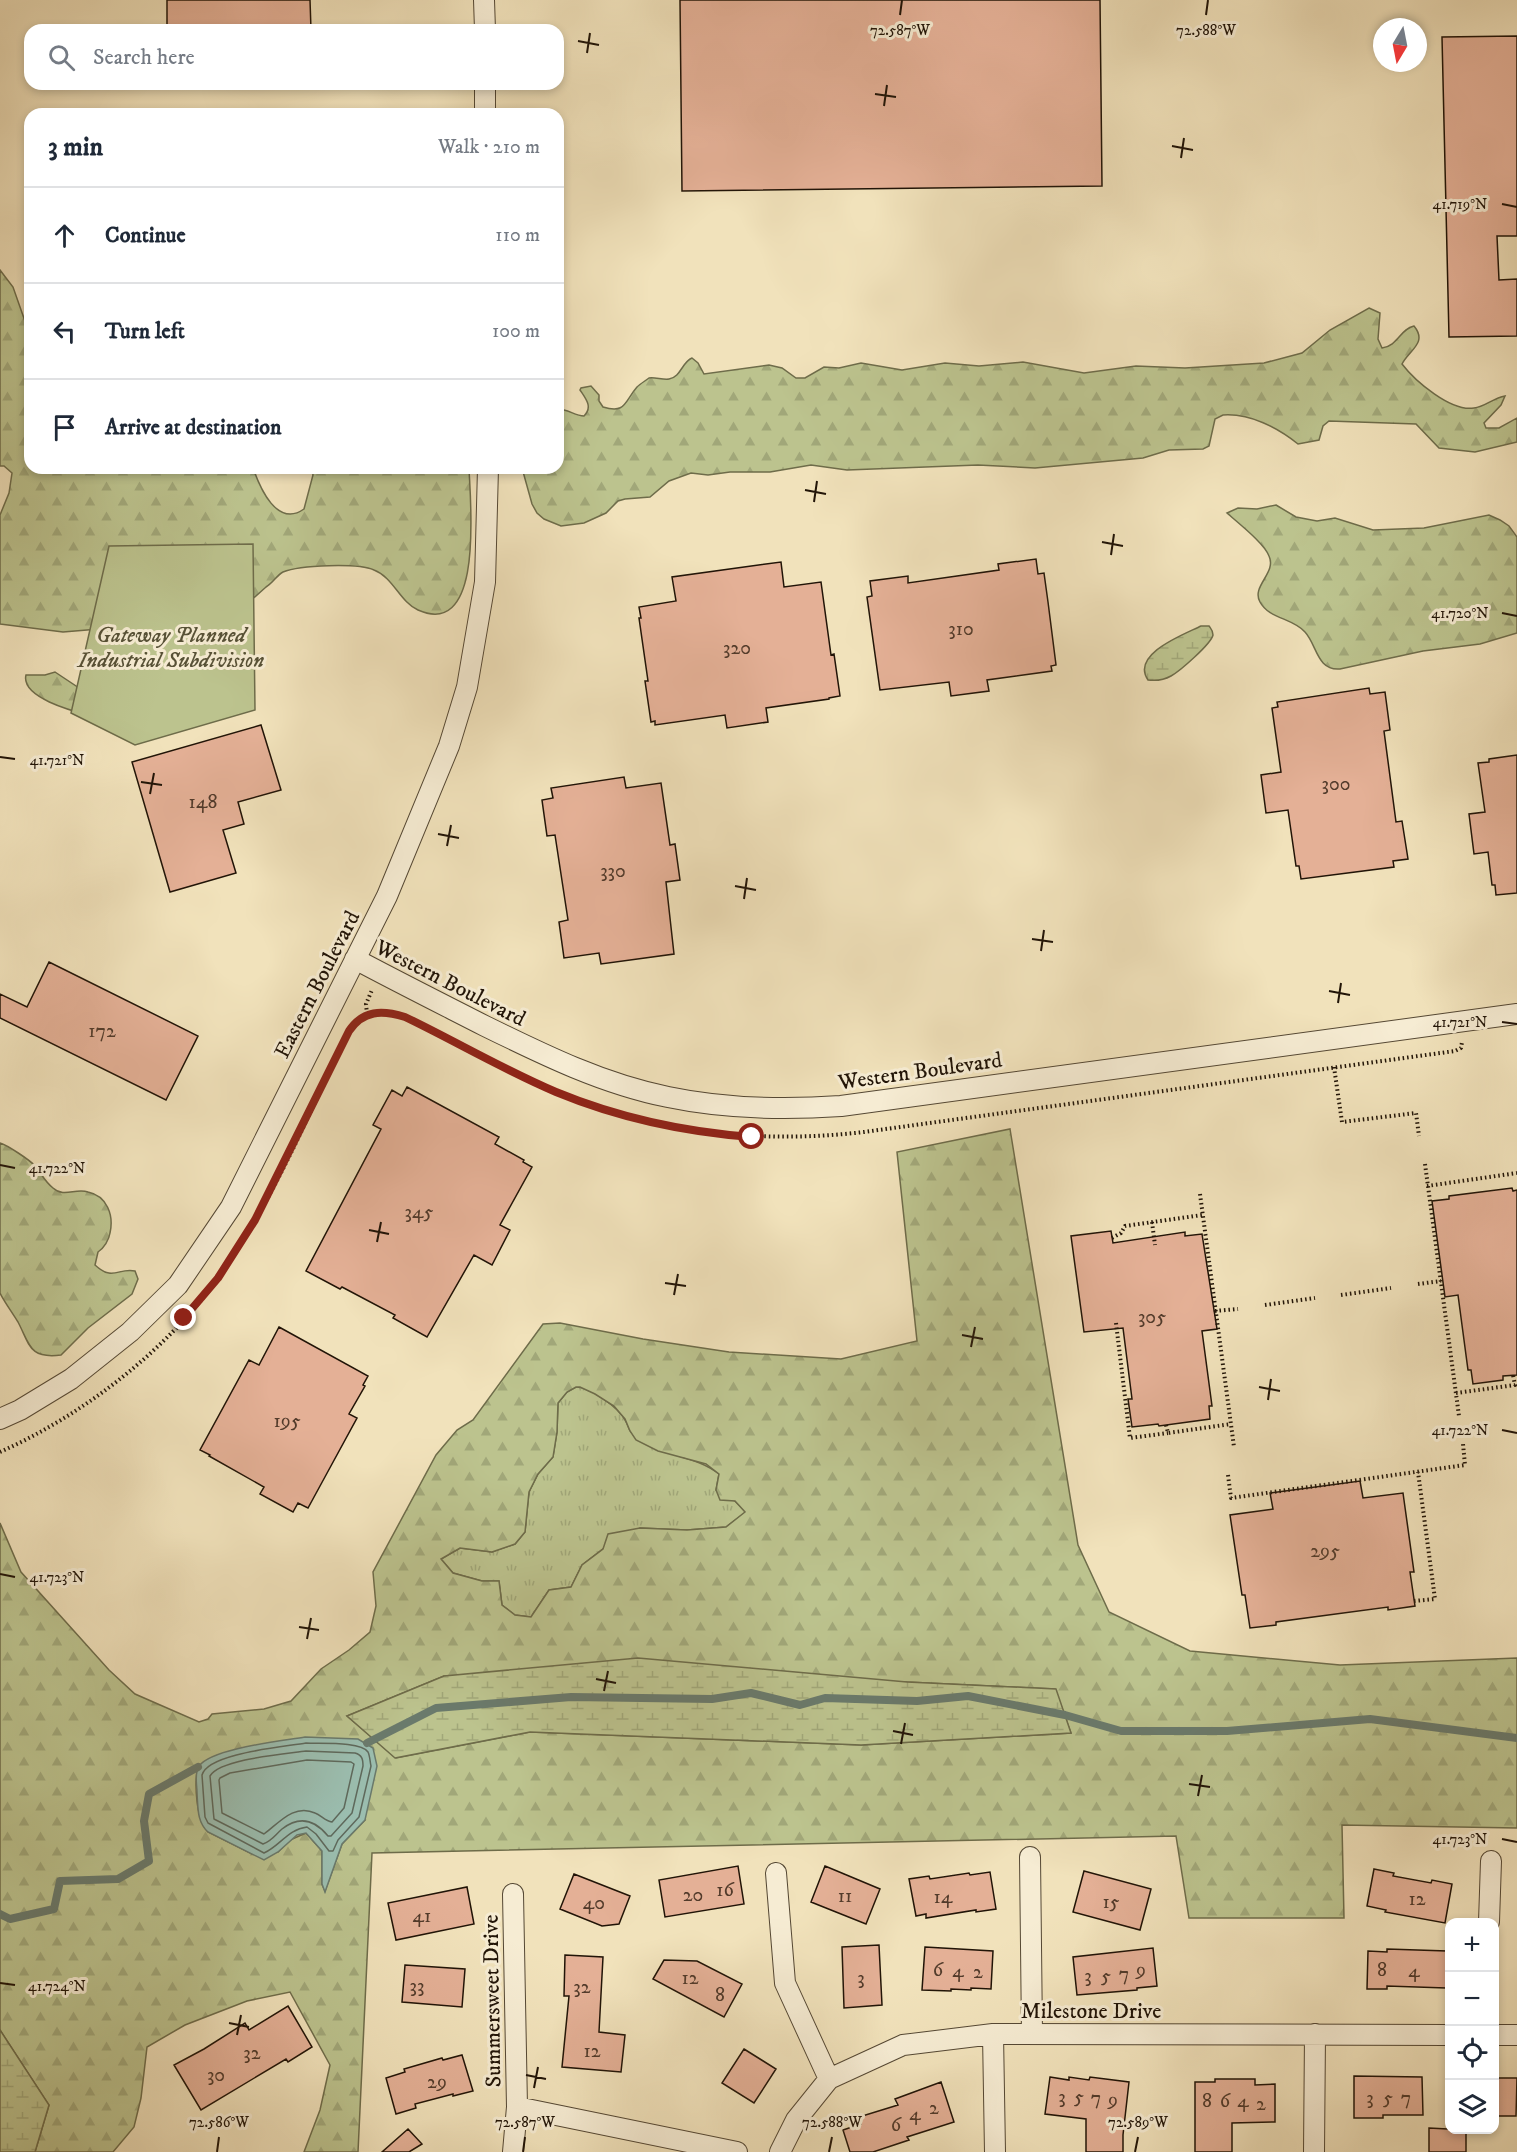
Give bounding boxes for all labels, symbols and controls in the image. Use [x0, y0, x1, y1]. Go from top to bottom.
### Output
north arrow [1373, 18, 1427, 72]
text: 72.587°W [870, 21, 930, 40]
text: 72.588°W [1176, 21, 1236, 40]
search box [24, 24, 564, 90]
icon: search [45, 41, 78, 74]
text: Search here [93, 44, 195, 71]
text: 3 min [48, 131, 103, 164]
text: Walk · 210 m [438, 135, 540, 160]
text: 41.719°N [1433, 195, 1487, 214]
icon: ahead [48, 219, 81, 252]
text: Continue [105, 222, 186, 249]
text: 110 m [495, 223, 540, 248]
icon: left [48, 315, 81, 348]
text: Turn left [105, 318, 185, 345]
text: 100 m [492, 319, 540, 344]
icon: arrive [48, 411, 81, 444]
text: Arrive at destination [105, 414, 282, 441]
text: 41.720°N [1431, 604, 1489, 623]
house number: 310 [948, 617, 974, 642]
park label: Gateway Planned Industrial Subdivision [76, 622, 264, 674]
house number: 320 [723, 636, 751, 661]
text: 41.721°N [30, 751, 84, 770]
house number: 300 [1322, 772, 1350, 797]
house number: 148 [189, 790, 217, 815]
house number: 330 [600, 859, 626, 884]
street label: Eastern Boulevard [269, 906, 366, 1063]
street label: Western Boulevard [370, 933, 530, 1033]
text: 41.721°N [1433, 1013, 1487, 1032]
house number: 172 [88, 1019, 116, 1044]
street label: Western Boulevard [836, 1047, 1004, 1096]
route start [738, 1123, 764, 1149]
text: 41.722°N [29, 1159, 85, 1178]
house number: 345 [405, 1200, 433, 1225]
route end [170, 1304, 196, 1330]
house number: 305 [1138, 1305, 1166, 1330]
house number: 195 [273, 1409, 301, 1434]
text: 41.722°N [1432, 1421, 1488, 1440]
house number: 295 [1310, 1539, 1340, 1564]
text: 41.723°N [30, 1568, 84, 1587]
text: 41.723°N [1433, 1830, 1487, 1849]
house number: 16 [716, 1878, 734, 1903]
house number: 20 [683, 1883, 703, 1908]
house number: 11 [838, 1884, 852, 1909]
house number: 14 [934, 1885, 953, 1910]
house number: 12 [1408, 1887, 1426, 1912]
house number: 15 [1102, 1890, 1120, 1915]
house number: 40 [583, 1891, 605, 1916]
house number: 41 [413, 1904, 431, 1929]
street label: Summersweet Drive [477, 1914, 508, 2088]
map controls [1445, 1918, 1499, 2134]
button: + [1445, 1918, 1499, 1972]
house number: 6 [933, 1958, 944, 1983]
house number: 9 [1135, 1958, 1146, 1983]
house number: 8 [1377, 1958, 1387, 1983]
house number: 4 [952, 1959, 964, 1984]
house number: 4 [1408, 1959, 1420, 1984]
house number: 2 [973, 1960, 983, 1985]
house number: 7 [1119, 1962, 1129, 1987]
house number: 3 [1084, 1964, 1092, 1989]
house number: 5 [1101, 1964, 1111, 1989]
house number: 12 [681, 1966, 699, 1991]
house number: 3 [857, 1966, 865, 1991]
button: − [1445, 1972, 1499, 2026]
house number: 33 [410, 1974, 424, 1999]
house number: 32 [573, 1975, 591, 2000]
text: 41.724°N [28, 1977, 86, 1996]
house number: 8 [715, 1983, 725, 2008]
street label: Milestone Drive [1021, 1998, 1161, 2025]
button: locate [1445, 2026, 1499, 2080]
house number: 12 [583, 2039, 601, 2064]
house number: 32 [243, 2041, 261, 2066]
house number: 30 [207, 2063, 225, 2088]
house number: 29 [427, 2070, 447, 2095]
button: layers [1445, 2080, 1499, 2134]
house number: 3 [1058, 2085, 1066, 2110]
house number: 5 [1074, 2085, 1084, 2110]
house number: 7 [1091, 2086, 1101, 2111]
house number: 3 [1366, 2086, 1374, 2111]
house number: 5 [1383, 2086, 1393, 2111]
house number: 7 [1401, 2086, 1411, 2111]
house number: 9 [1107, 2088, 1118, 2113]
house number: 8 [1202, 2089, 1212, 2114]
house number: 6 [1220, 2089, 1231, 2114]
house number: 4 [1237, 2089, 1249, 2114]
house number: 2 [1256, 2092, 1266, 2117]
house number: 2 [929, 2096, 939, 2121]
house number: 4 [909, 2102, 921, 2127]
text: 72.586°W [189, 2113, 249, 2132]
text: 72.587°W [495, 2113, 555, 2132]
text: 72.588°W [802, 2113, 862, 2132]
house number: 6 [891, 2113, 902, 2138]
text: 72.589°W [1108, 2113, 1168, 2132]

